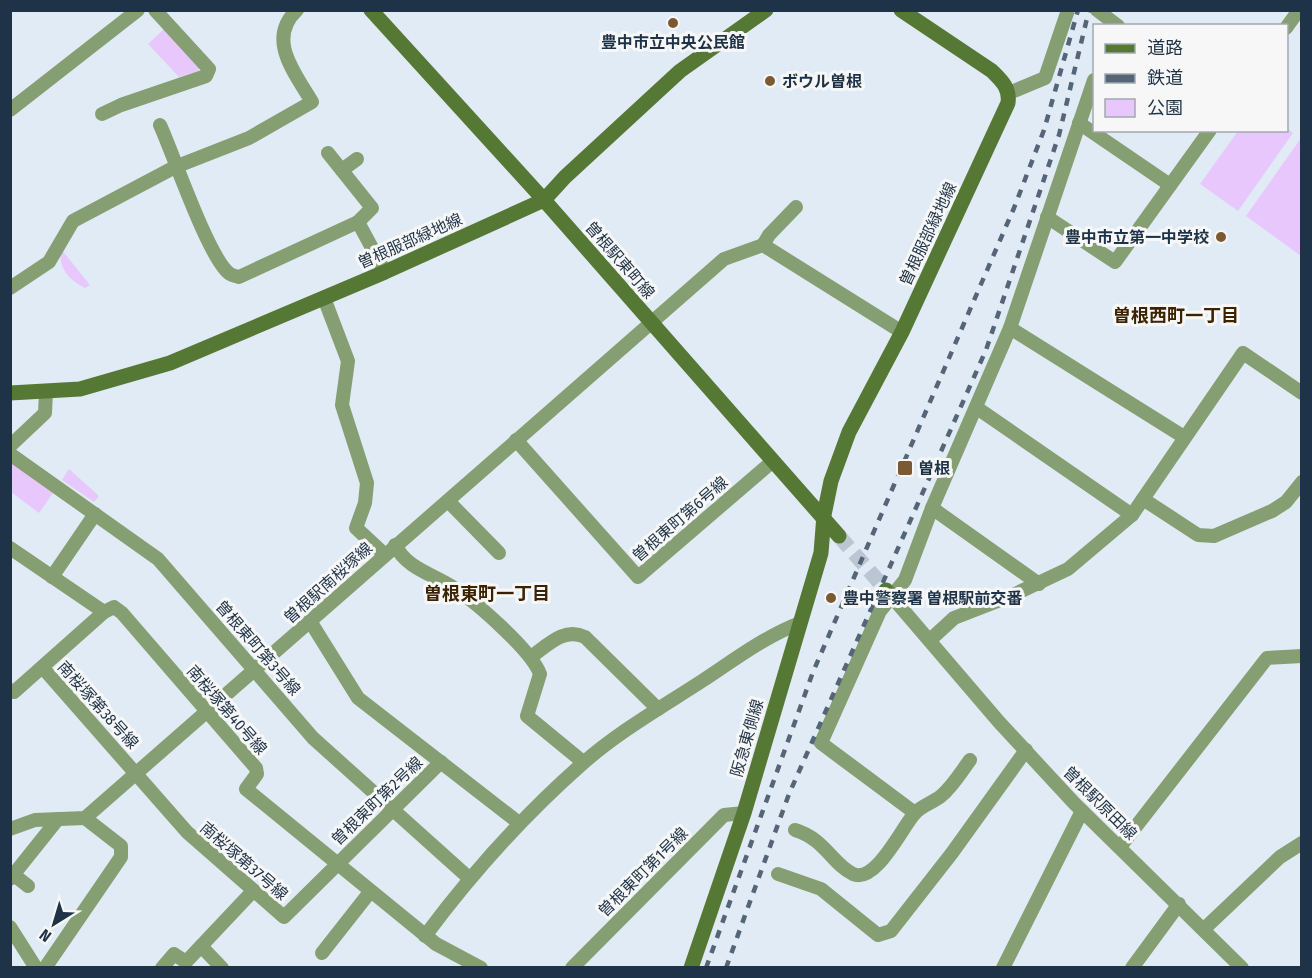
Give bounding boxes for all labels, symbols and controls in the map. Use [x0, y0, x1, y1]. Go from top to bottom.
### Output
marker: 豊中市立中央公民館 [666, 16, 680, 30]
legend [1093, 24, 1288, 132]
place label: 豊中市立中央公民館 [601, 33, 745, 52]
text: 道路 [1147, 37, 1183, 59]
text: 鉄道 [1147, 67, 1183, 89]
place label: ボウル曽根 [782, 72, 862, 91]
marker: ボウル曽根 [763, 74, 777, 88]
text: 公園 [1147, 97, 1183, 119]
street label: 曽根服部緑地線 [896, 179, 960, 289]
street label: 曽根服部緑地線 [355, 210, 465, 272]
street label: 曽根駅東町線 [581, 218, 659, 302]
place label: 豊中市立第一中学校 [1065, 228, 1209, 247]
marker: 豊中市立第一中学校 [1214, 230, 1228, 244]
district label: 曽根西町一丁目 [1113, 305, 1239, 327]
marker: 曽根 [896, 459, 914, 477]
place label: 曽根 [918, 459, 950, 478]
street label: 曽根東町第6号線 [629, 472, 731, 566]
street label: 曽根駅南桜塚線 [280, 538, 376, 628]
district label: 曽根東町一丁目 [424, 583, 550, 605]
place label: 豊中警察署 曽根駅前交番 [843, 589, 1022, 608]
marker: 豊中警察署 曽根駅前交番 [824, 591, 838, 605]
street label: 曽根東町第3号線 [212, 597, 304, 699]
street label: 南桜塚第38号線 [54, 657, 142, 753]
street label: 南桜塚第40号線 [183, 661, 271, 759]
street label: 阪急東側線 [727, 697, 767, 779]
street label: 曽根東町第2号線 [328, 753, 426, 849]
street label: 曽根駅原田線 [1059, 762, 1141, 844]
street label: 南桜塚第37号線 [196, 818, 292, 904]
street label: 曽根東町第1号線 [594, 823, 692, 921]
north arrow [24, 894, 84, 954]
text: N [36, 925, 55, 946]

